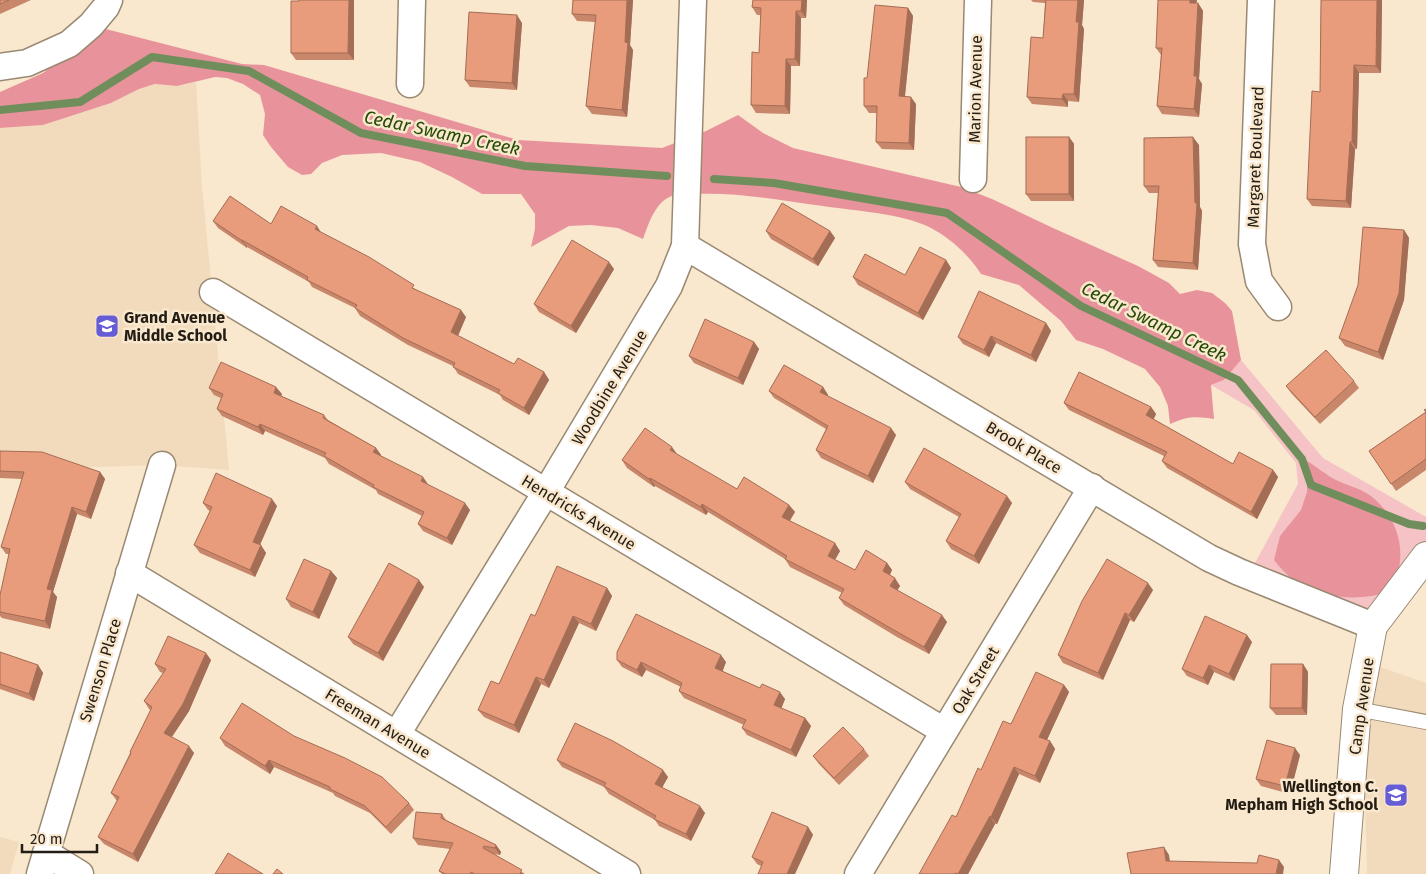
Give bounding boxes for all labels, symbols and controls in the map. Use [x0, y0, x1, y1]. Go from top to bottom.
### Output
street label: Marion Avenue [965, 35, 986, 143]
street label: Margaret Boulevard [1244, 86, 1267, 228]
water label: Cedar Swamp Creek [362, 106, 522, 160]
water label: Cedar Swamp Creek [1078, 277, 1230, 367]
place label: Grand Avenue Middle School [124, 308, 227, 345]
school or university icon: Grand Avenue Middle School [94, 313, 120, 339]
street label: Woodbine Avenue [568, 326, 651, 448]
street label: Brook Place [982, 417, 1065, 477]
street label: Hendricks Avenue [518, 471, 639, 554]
street label: Swenson Place [76, 616, 125, 724]
street label: Oak Street [948, 643, 1003, 717]
street label: Camp Avenue [1345, 656, 1378, 756]
street label: Freeman Avenue [322, 684, 434, 762]
place label: Wellington C. Mepham High School [1225, 777, 1378, 814]
school or university icon: Wellington C. Mepham High School [1383, 782, 1409, 808]
scale bar [22, 822, 98, 854]
text: 20 m [30, 830, 63, 848]

